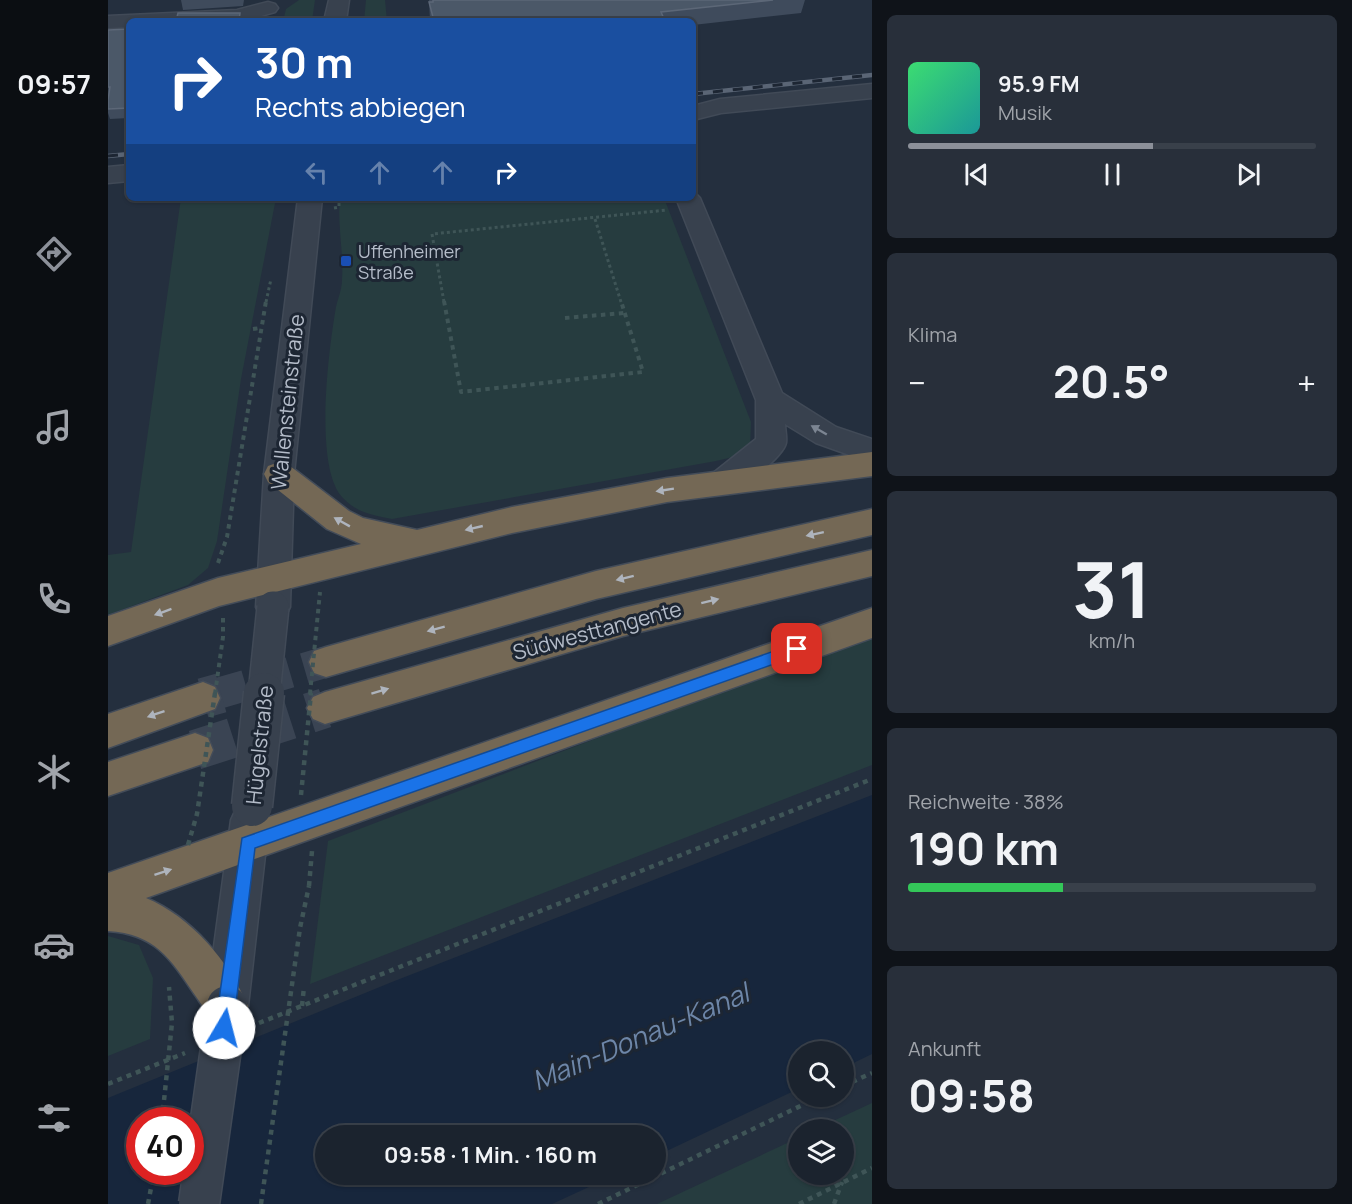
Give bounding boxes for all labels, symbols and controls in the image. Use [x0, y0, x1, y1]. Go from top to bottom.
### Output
text: 30 m [255, 33, 353, 91]
icon: right [156, 42, 234, 120]
text: 09:57 [17, 65, 91, 102]
text: 95.9 FM [998, 69, 1080, 99]
text: Rechts abbiegen [255, 88, 466, 125]
text: Musik [998, 99, 1052, 126]
icon: left [300, 156, 333, 189]
icon: ahead [363, 156, 396, 189]
icon: ahead [426, 156, 459, 189]
icon: right [489, 156, 522, 189]
icon: previous [960, 158, 993, 191]
icon: pause [1096, 158, 1129, 191]
icon: next [1232, 158, 1265, 191]
icon: directions [33, 233, 75, 275]
place label: Uffenheimer Straße [358, 239, 461, 284]
marker: Uffenheimer Straße [339, 254, 353, 268]
street label: Wallensteinstraße [264, 313, 310, 491]
text: Klima [908, 321, 957, 348]
text: 20.5° [1053, 350, 1170, 412]
text: − [908, 360, 926, 405]
text: + [1297, 360, 1316, 405]
icon: music [33, 406, 75, 448]
one-way arrow [810, 425, 827, 435]
one-way arrow [655, 486, 674, 495]
one-way arrow [333, 517, 350, 527]
one-way arrow [465, 524, 483, 534]
one-way arrow [805, 530, 824, 539]
text: 31 [1072, 535, 1152, 641]
one-way arrow [616, 574, 634, 584]
icon: phone [33, 578, 75, 620]
street label: Südwesttangente [509, 594, 685, 666]
one-way arrow [701, 595, 719, 605]
one-way arrow [154, 607, 172, 617]
pin [771, 623, 822, 674]
one-way arrow [427, 624, 446, 634]
text: km/h [1089, 627, 1135, 654]
icon: arrive [780, 632, 813, 665]
street label: Hügelstraße [239, 684, 279, 806]
one-way arrow [371, 686, 389, 695]
one-way arrow [147, 710, 165, 720]
icon: climate [33, 751, 75, 793]
text: Reichweite · 38% [908, 788, 1064, 815]
text: 190 km [908, 817, 1059, 879]
one-way arrow [154, 867, 172, 876]
icon: car [33, 924, 75, 966]
water label: Main-Donau-Kanal [526, 972, 758, 1098]
position arrow [192, 996, 256, 1060]
text: Ankunft [908, 1035, 981, 1062]
map controls [788, 1041, 854, 1185]
button: search [788, 1041, 854, 1107]
text: 09:58 [908, 1064, 1035, 1126]
icon: filters [33, 1097, 75, 1139]
speed limit sign: 40 [126, 1107, 204, 1185]
button: layers [788, 1119, 854, 1185]
text: 09:58 · 1 Min. · 160 m [384, 1140, 597, 1170]

